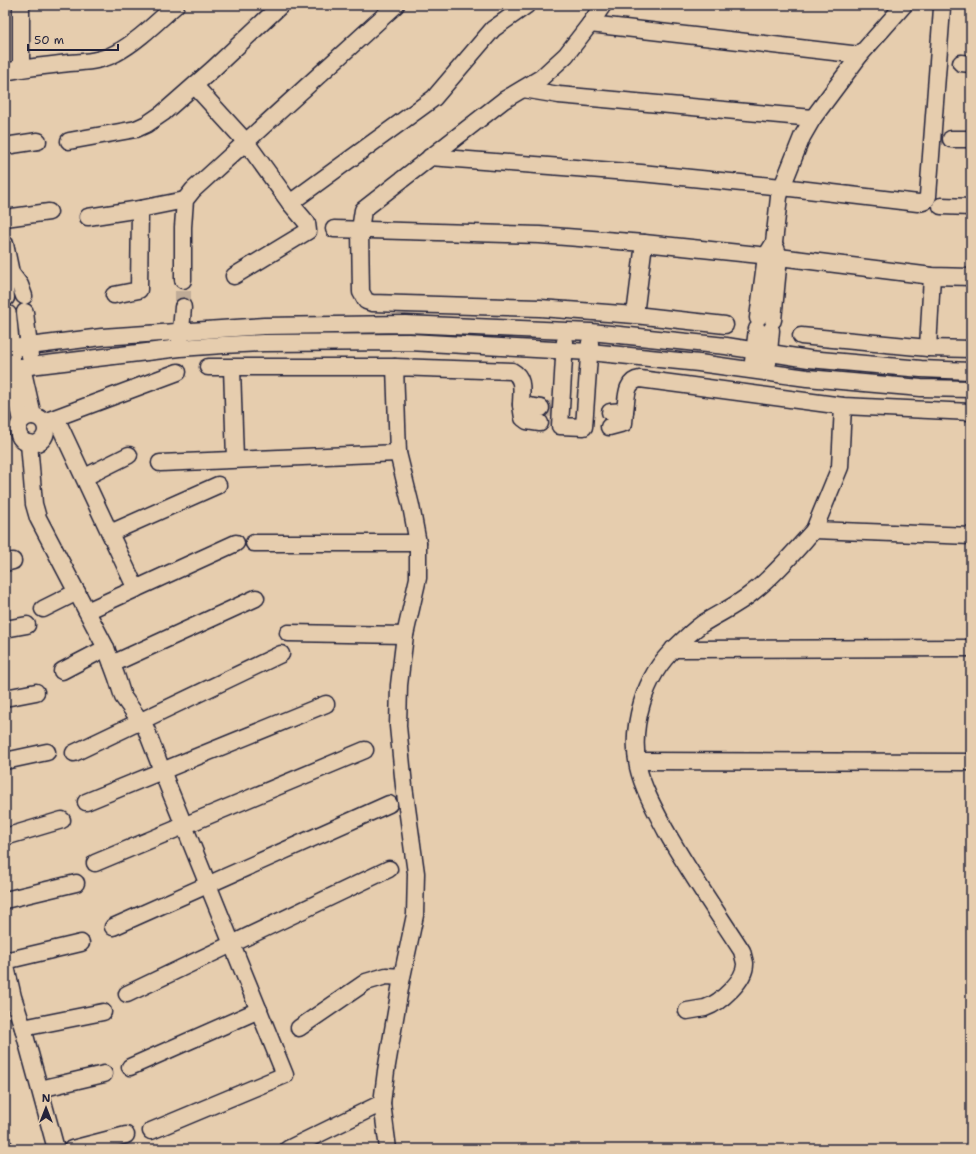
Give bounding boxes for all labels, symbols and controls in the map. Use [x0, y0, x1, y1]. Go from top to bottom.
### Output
scale bar [28, 26, 118, 52]
text: 50 m [34, 32, 64, 48]
north arrow [26, 1088, 66, 1128]
text: N [42, 1091, 51, 1106]

